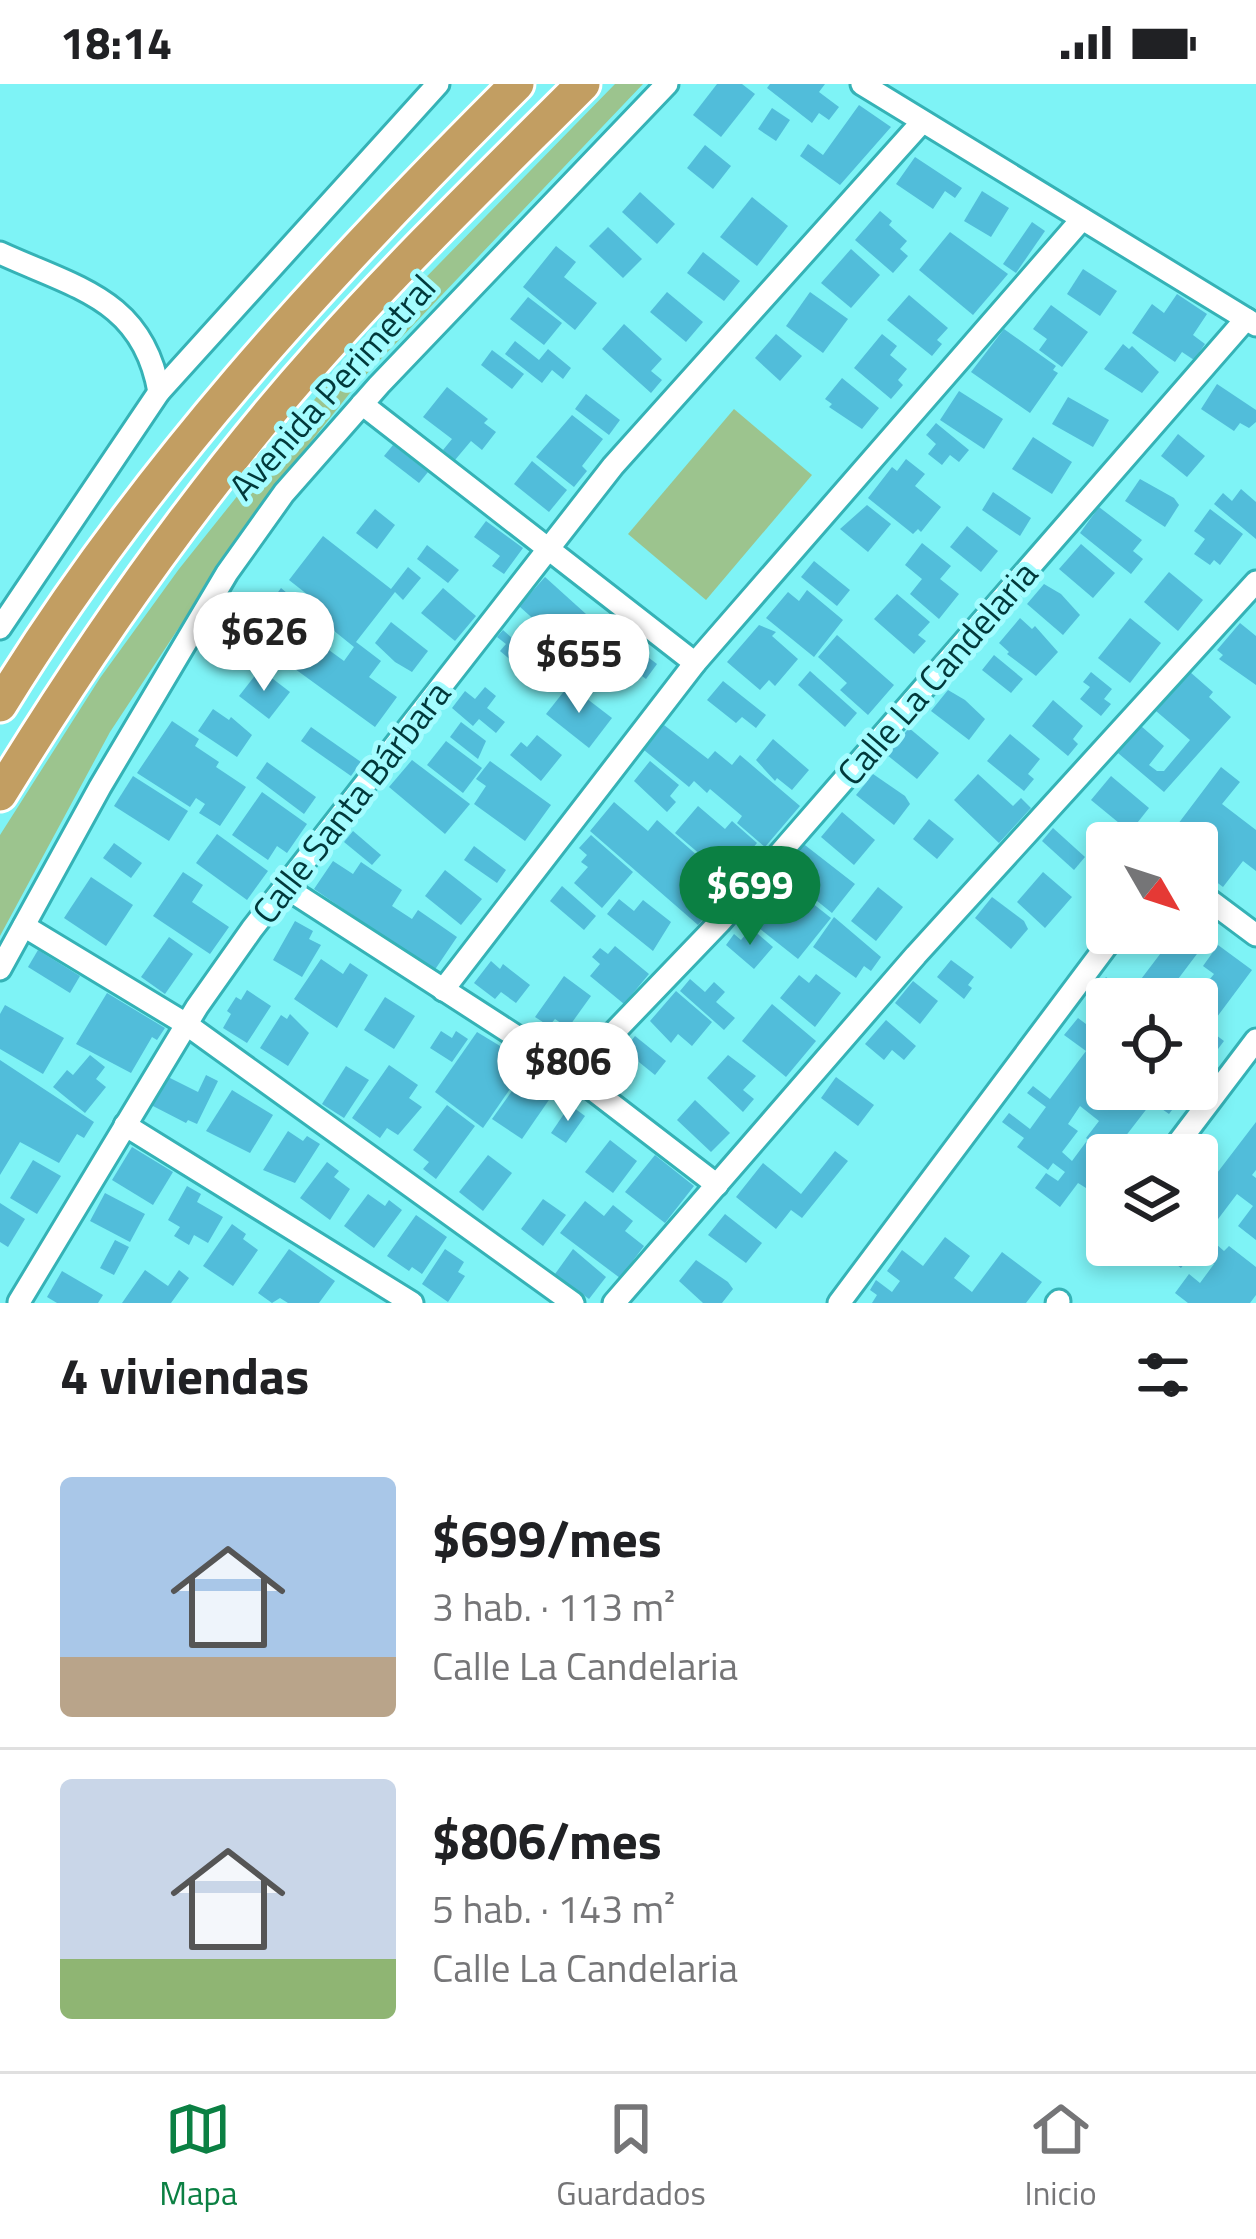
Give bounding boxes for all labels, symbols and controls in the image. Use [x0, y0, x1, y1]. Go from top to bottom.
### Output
text: 18:14 [60, 8, 172, 76]
street label: Avenida Perimetral [215, 261, 448, 512]
street label: Calle La Candelaria [823, 548, 1050, 797]
pin: $626 [193, 592, 335, 694]
text: $626 [220, 601, 308, 660]
pin: $655 [508, 614, 650, 716]
text: $655 [535, 623, 623, 682]
street label: Calle Santa Bárbara [238, 668, 463, 935]
north arrow [1086, 822, 1218, 954]
map controls [1086, 822, 1218, 1266]
pin: $699 [679, 846, 821, 948]
text: $699 [706, 855, 794, 914]
button: locate [1086, 978, 1218, 1110]
pin: $806 [497, 1022, 639, 1124]
text: $806 [524, 1031, 612, 1090]
button: layers [1086, 1134, 1218, 1266]
text: 4 viviendas [60, 1336, 309, 1414]
icon: filters [1130, 1342, 1196, 1408]
text: $699/mes [432, 1499, 662, 1577]
icon: home [156, 1525, 300, 1669]
text: 3 hab. · 113 m² [432, 1577, 675, 1636]
text: Calle La Candelaria [432, 1636, 738, 1695]
text: $806/mes [432, 1801, 662, 1879]
icon: home [156, 1827, 300, 1971]
text: 5 hab. · 143 m² [432, 1879, 675, 1938]
text: Calle La Candelaria [432, 1938, 738, 1997]
tab: Mapa [159, 2096, 238, 2218]
tab: Guardados [556, 2096, 706, 2218]
tab: Inicio [1025, 2096, 1097, 2218]

